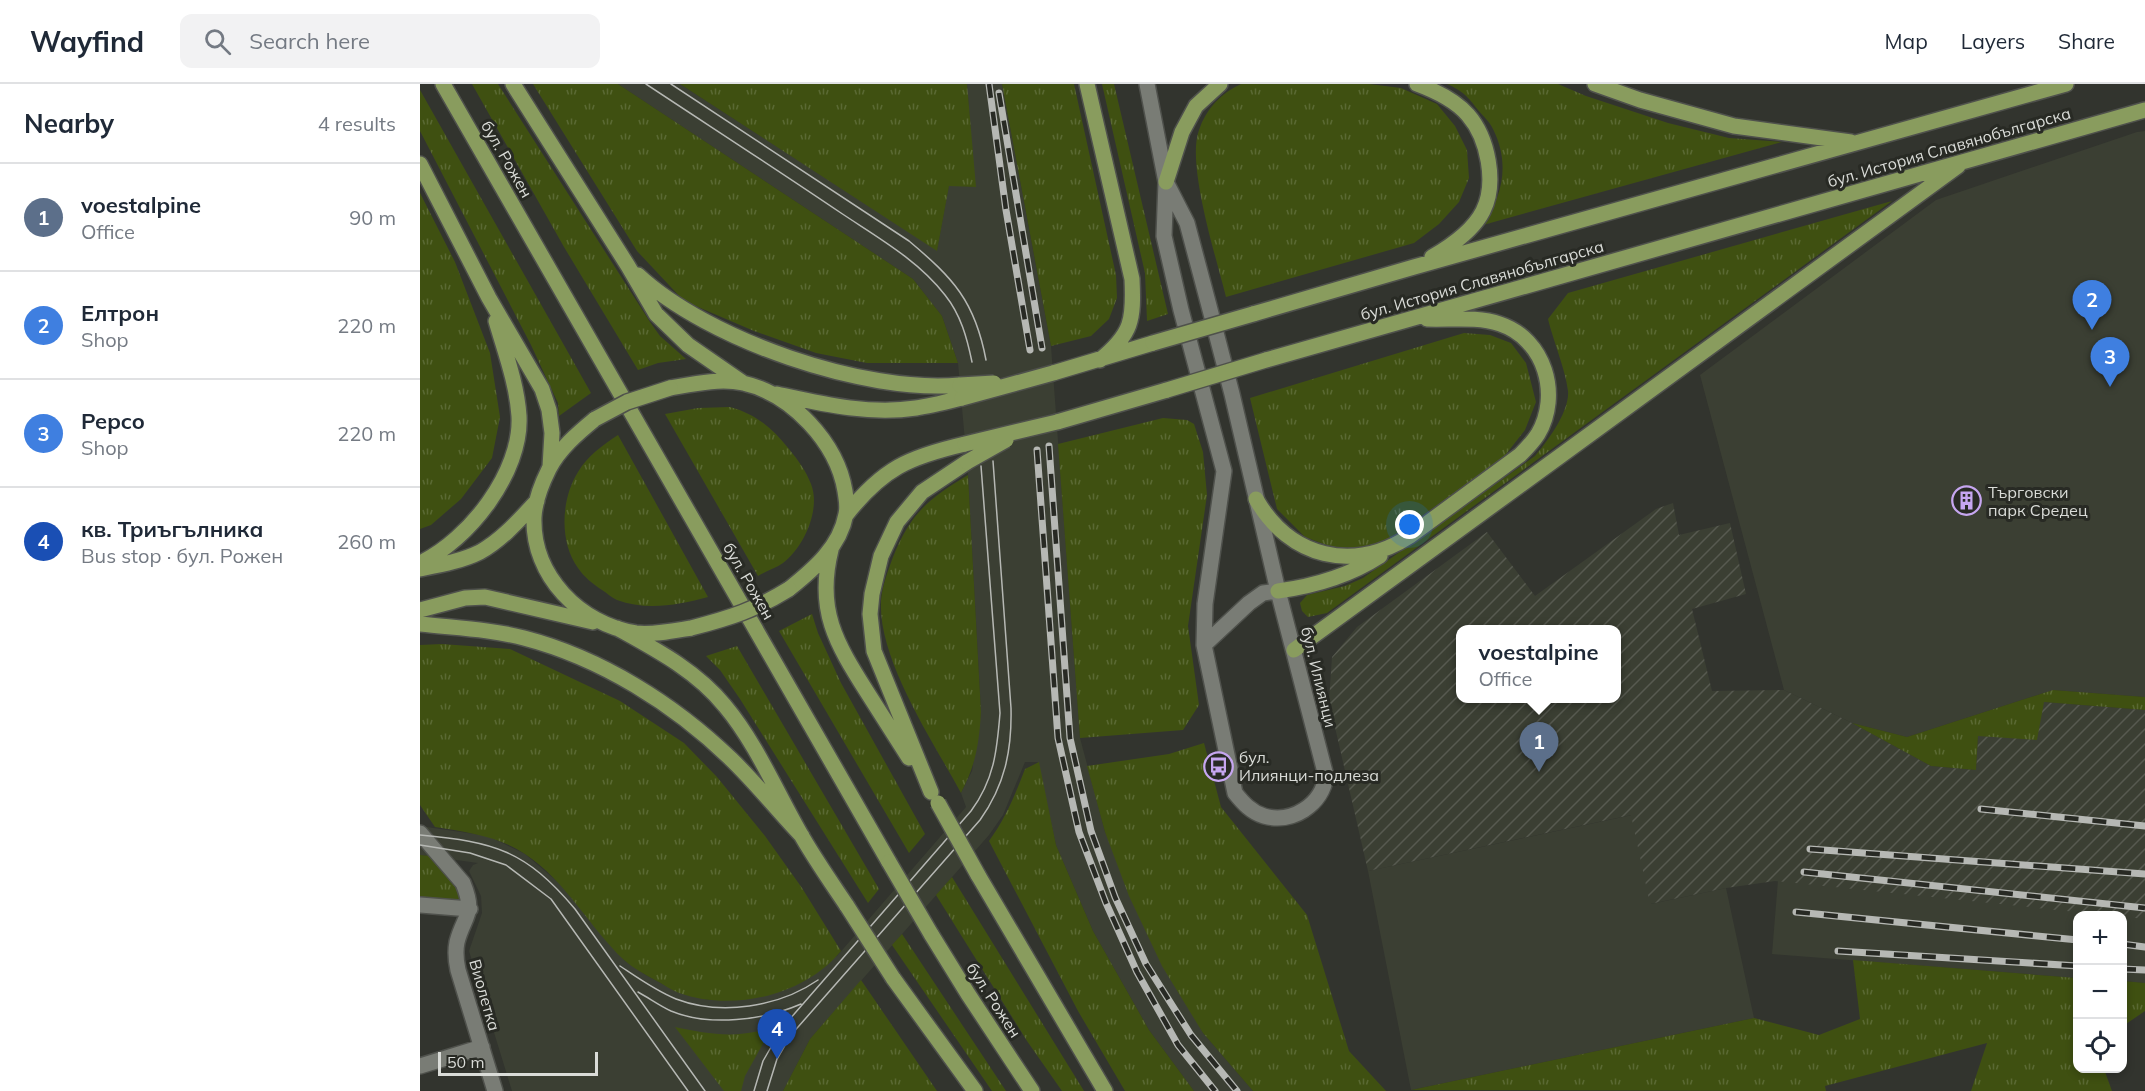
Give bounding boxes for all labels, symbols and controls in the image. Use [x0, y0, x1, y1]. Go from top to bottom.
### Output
search box [180, 14, 600, 68]
text: Wayfind [30, 24, 144, 59]
icon: search [201, 25, 234, 58]
text: Search here [249, 27, 370, 55]
text: Map [1885, 28, 1928, 54]
text: Layers [1961, 28, 2025, 54]
text: Share [2058, 28, 2115, 54]
street label: бул. История Славянобългарска [1825, 103, 2073, 191]
text: Nearby [24, 107, 114, 140]
text: 4 results [318, 111, 396, 136]
street label: бул. Рожен [477, 117, 537, 201]
text: voestalpine [81, 191, 201, 219]
text: 1 [38, 205, 50, 230]
text: 90 m [349, 205, 396, 230]
text: Office [81, 219, 135, 244]
street label: бул. История Славянобългарска [1358, 236, 1606, 324]
pin: 2 [2072, 280, 2112, 330]
text: Елтрон [81, 299, 159, 327]
text: 2 [38, 313, 50, 338]
text: 220 m [337, 313, 396, 338]
text: Shop [81, 327, 129, 352]
pin: 3 [2090, 338, 2130, 387]
text: Pepco [81, 407, 145, 435]
text: 3 [38, 421, 50, 446]
text: 220 m [337, 421, 396, 446]
text: Shop [81, 435, 129, 460]
place label: Търговски парк Средец [1988, 482, 2088, 520]
building icon: Търговски парк Средец [1951, 485, 1983, 517]
your location [1395, 510, 1424, 539]
text: кв. Триъгълника [81, 515, 263, 543]
text: 4 [38, 529, 50, 554]
text: 260 m [337, 529, 396, 554]
street label: бул. Рожен [719, 539, 779, 623]
text: Bus stop · бул. Рожен [81, 543, 283, 568]
street label: бул. Илиянци [1297, 625, 1341, 729]
popup [1456, 625, 1621, 703]
text: voestalpine [1478, 638, 1599, 666]
text: Office [1478, 666, 1532, 691]
pin: 1 [1520, 722, 1558, 772]
place label: бул. Илиянци-подлеза [1239, 747, 1379, 785]
bus stop icon: бул. Илиянци-подлеза [1202, 750, 1234, 782]
map controls [2073, 911, 2127, 1073]
button: + [2073, 911, 2127, 965]
street label: Виолетка [465, 957, 505, 1033]
street label: бул. Рожен [962, 959, 1026, 1041]
button: − [2073, 965, 2127, 1019]
pin: 4 [758, 1010, 796, 1059]
button: locate [2073, 1019, 2127, 1073]
scale bar [438, 1049, 598, 1076]
text: 50 m [447, 1052, 484, 1072]

